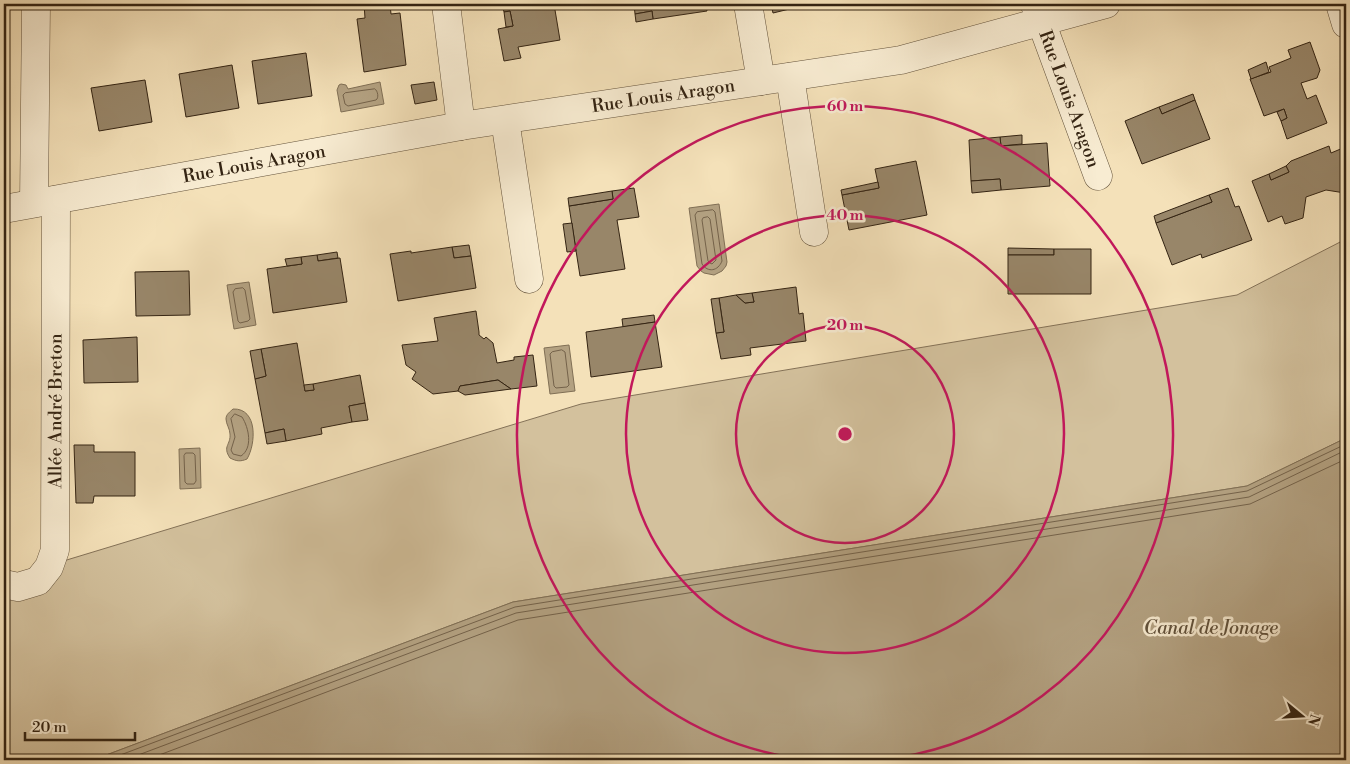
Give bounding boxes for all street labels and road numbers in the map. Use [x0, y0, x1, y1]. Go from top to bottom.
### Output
street label: Rue Louis Aragon [1033, 27, 1105, 171]
street label: Rue Louis Aragon [590, 74, 737, 118]
street label: Rue Louis Aragon [181, 140, 328, 188]
street label: Allée André Breton [44, 333, 68, 490]

